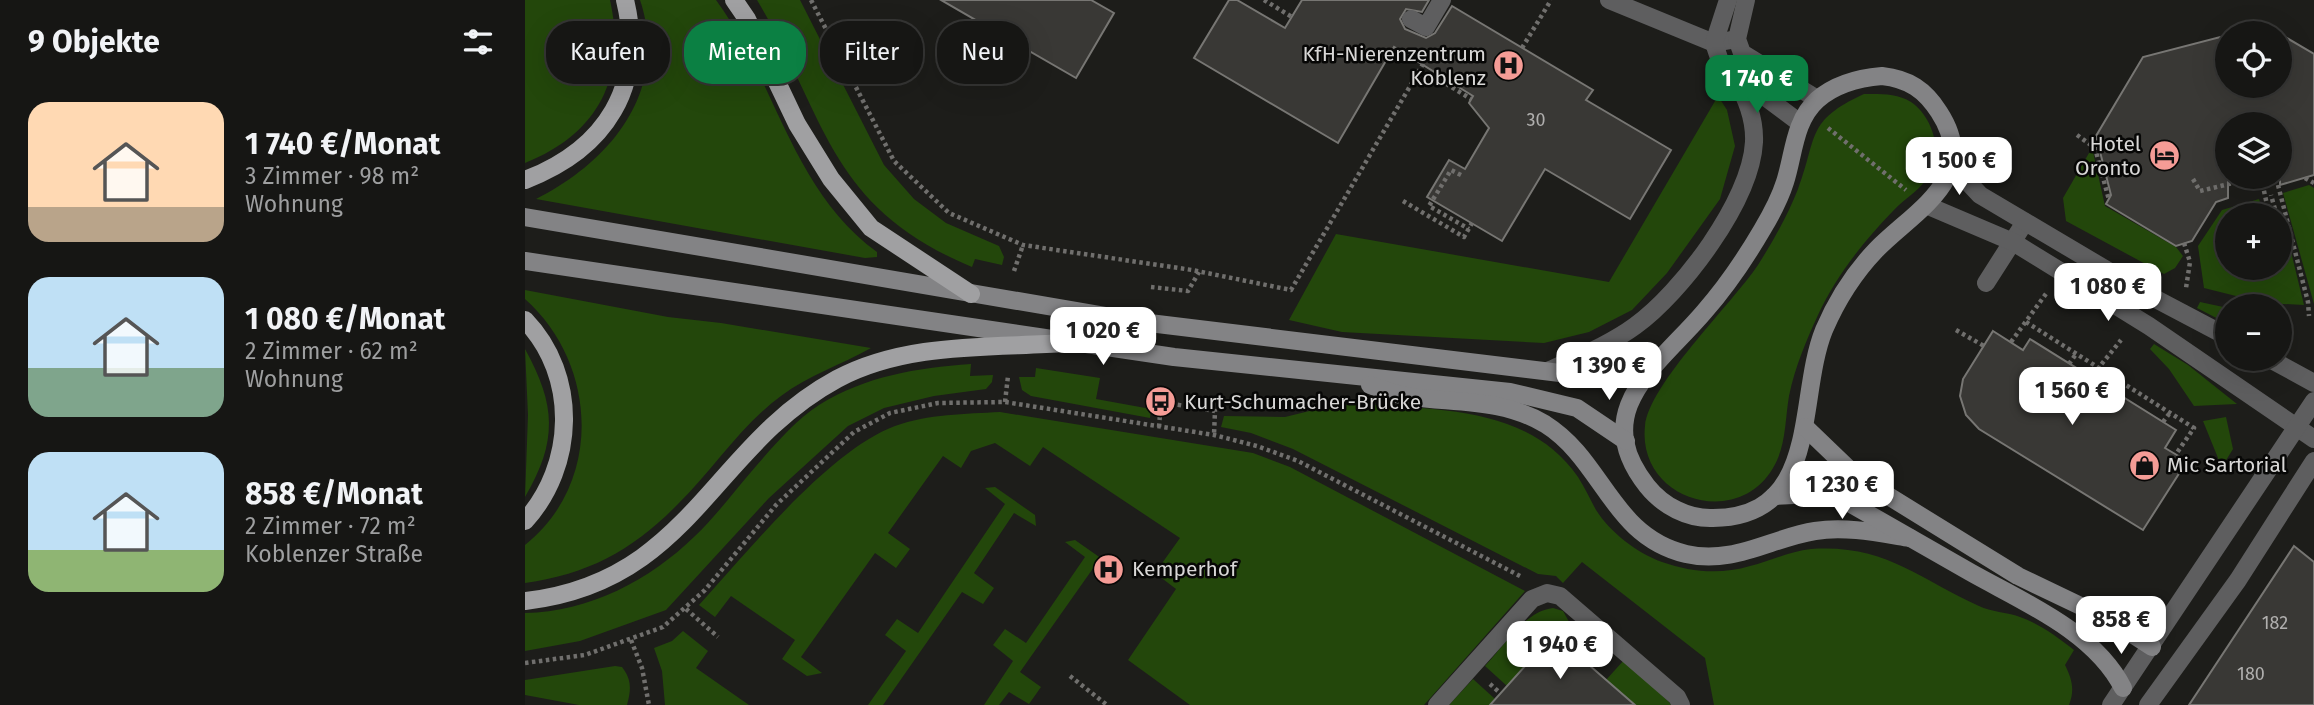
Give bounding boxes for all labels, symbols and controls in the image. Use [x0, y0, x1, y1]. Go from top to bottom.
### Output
chip: Kaufen [546, 21, 670, 84]
chip: Mieten [684, 21, 806, 84]
chip: Filter [820, 21, 923, 84]
chip: Neu [937, 21, 1029, 84]
map controls [2215, 21, 2292, 371]
button: locate [2215, 21, 2292, 98]
icon: filters [459, 23, 497, 61]
text: 9 Objekte [28, 24, 160, 60]
place label: KfH-Nierenzentrum Koblenz [1303, 41, 1486, 91]
hospital icon: KfH-Nierenzentrum Koblenz [1492, 49, 1526, 83]
pin: 1 740 € [1692, 55, 1822, 115]
text: 1 740 € [1721, 64, 1793, 92]
house number: 30 [1526, 109, 1546, 131]
button: layers [2215, 112, 2292, 189]
text: 1 740 €/Monat [245, 126, 440, 162]
icon: home [84, 130, 168, 214]
place label: Hotel Oronto [2075, 131, 2141, 181]
pin: 1 500 € [1894, 138, 2024, 197]
hotel icon: Hotel Oronto [2147, 139, 2181, 173]
text: 1 500 € [1922, 146, 1996, 174]
text: 3 Zimmer · 98 m² [245, 162, 419, 190]
text: Wohnung [245, 190, 343, 218]
button: + [2215, 203, 2292, 280]
pin: 1 080 € [2043, 264, 2173, 323]
text: 1 080 € [2070, 272, 2146, 300]
button: − [2215, 294, 2292, 371]
text: 1 080 €/Monat [245, 301, 445, 337]
icon: home [84, 305, 168, 389]
pin: 1 020 € [1038, 308, 1168, 367]
text: 1 020 € [1066, 316, 1140, 344]
text: 2 Zimmer · 62 m² [245, 337, 418, 365]
pin: 1 390 € [1544, 342, 1674, 402]
text: 1 390 € [1572, 351, 1646, 379]
text: Wohnung [245, 365, 343, 393]
pin: 1 560 € [2007, 368, 2137, 427]
text: 1 560 € [2035, 376, 2109, 404]
bus stop icon: Kurt-Schumacher-Brücke [1144, 385, 1178, 419]
place label: Kurt-Schumacher-Brücke [1184, 389, 1421, 415]
shop icon: Mic Sartorial [2127, 448, 2161, 482]
place label: Mic Sartorial [2167, 452, 2287, 478]
pin: 1 230 € [1777, 462, 1907, 521]
text: 1 230 € [1806, 470, 1878, 498]
text: 858 €/Monat [245, 476, 423, 512]
icon: home [84, 480, 168, 564]
text: 2 Zimmer · 72 m² [245, 512, 416, 540]
text: Koblenzer Straße [245, 540, 423, 568]
hospital icon: Kemperhof [1092, 552, 1126, 586]
place label: Kemperhof [1132, 556, 1239, 582]
pin: 858 € [2072, 596, 2170, 656]
text: 858 € [2092, 605, 2150, 633]
house number: 182 [2262, 612, 2288, 634]
pin: 1 940 € [1495, 622, 1625, 681]
text: 1 940 € [1523, 630, 1597, 658]
house number: 180 [2237, 663, 2265, 685]

